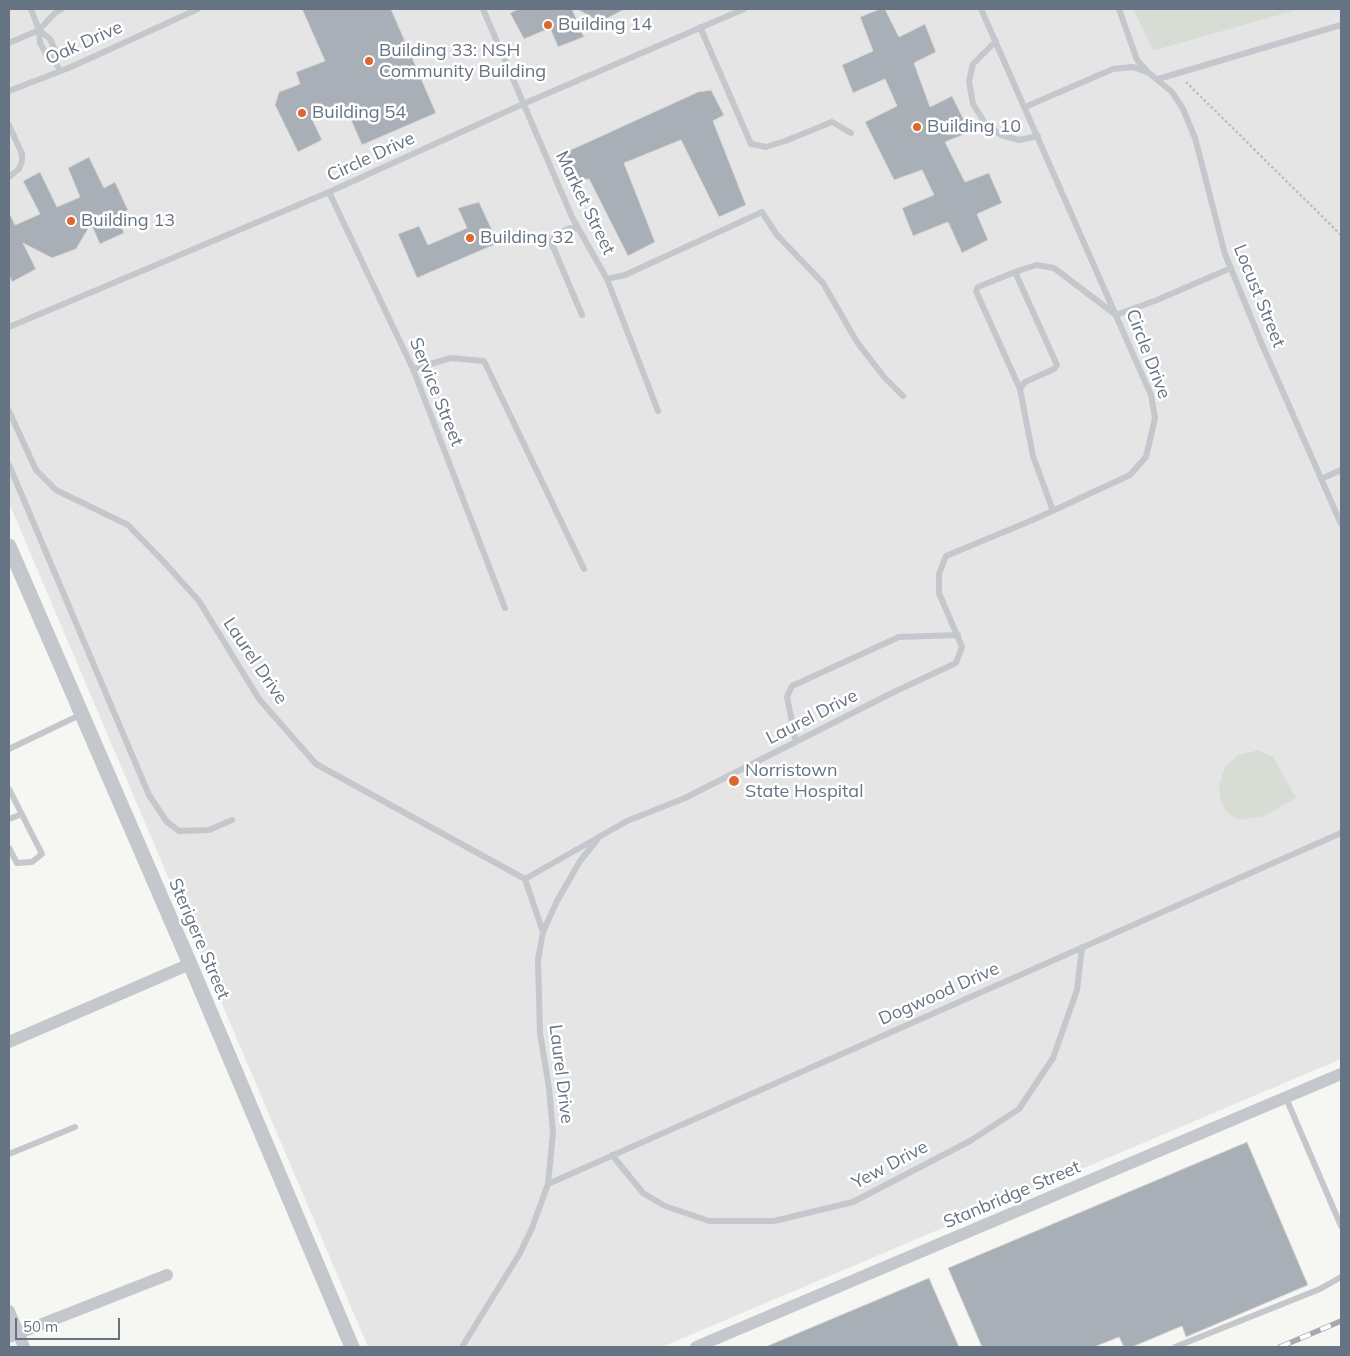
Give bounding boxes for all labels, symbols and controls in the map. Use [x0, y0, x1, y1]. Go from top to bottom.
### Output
place label: Building 14 [558, 14, 652, 36]
street label: Oak Drive [42, 16, 126, 70]
marker: Building 14 [542, 19, 554, 31]
place label: Building 33: NSH Community Building [379, 40, 546, 82]
marker: Building 33: NSH Community Building [363, 55, 375, 67]
place label: Building 54 [312, 102, 406, 124]
marker: Building 54 [296, 107, 308, 119]
place label: Building 10 [927, 116, 1021, 138]
marker: Building 10 [911, 121, 923, 133]
street label: Circle Drive [324, 127, 418, 187]
street label: Market Street [551, 148, 619, 258]
place label: Building 13 [81, 210, 175, 232]
marker: Building 13 [65, 215, 77, 227]
place label: Building 32 [480, 227, 574, 249]
marker: Building 32 [464, 232, 476, 244]
street label: Locust Street [1229, 241, 1289, 351]
street label: Circle Drive [1121, 306, 1175, 402]
street label: Service Street [404, 335, 468, 449]
street label: Laurel Drive [218, 614, 292, 708]
street label: Laurel Drive [763, 685, 861, 749]
place label: Norristown State Hospital [745, 760, 863, 802]
marker: Norristown State Hospital [727, 774, 741, 788]
street label: Sterigere Street [164, 875, 234, 1003]
street label: Dogwood Drive [875, 958, 1003, 1030]
street label: Laurel Drive [544, 1023, 578, 1125]
street label: Yew Drive [848, 1136, 932, 1194]
street label: Stanbridge Street [940, 1156, 1084, 1234]
scale bar [18, 1308, 122, 1340]
text: 50 m [23, 1317, 58, 1336]

